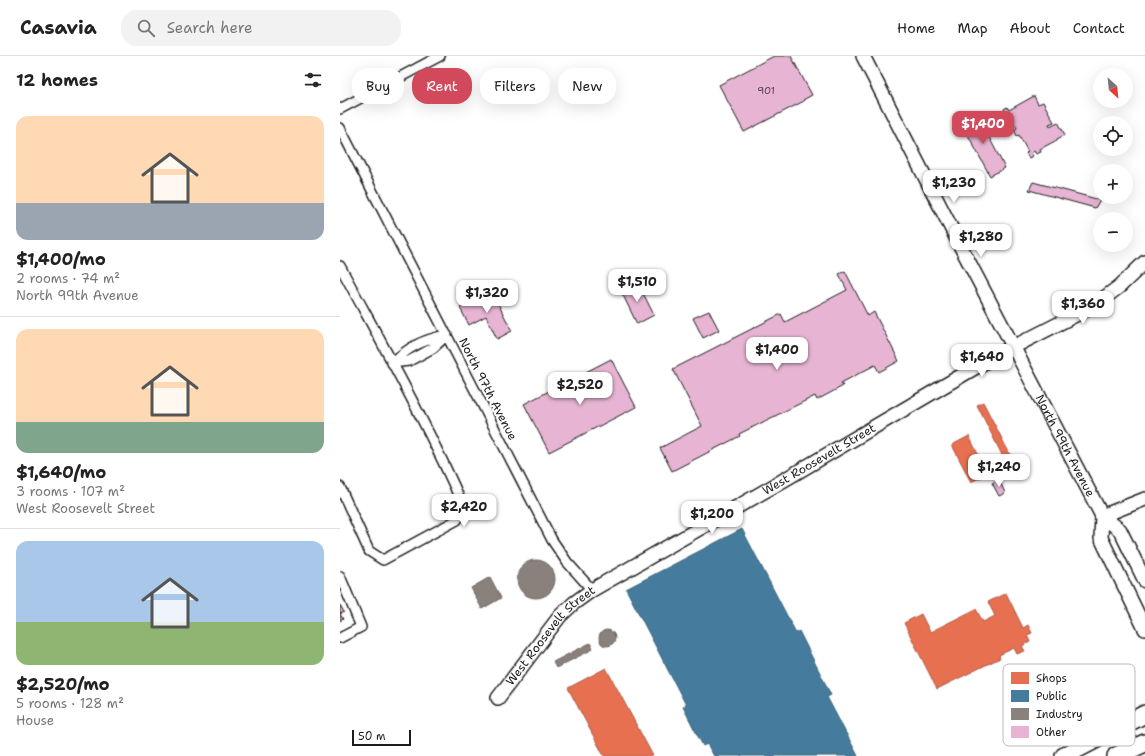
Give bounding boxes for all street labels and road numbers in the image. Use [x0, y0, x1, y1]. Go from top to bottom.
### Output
street label: North 97th Avenue [455, 335, 521, 443]
street label: North 99th Avenue [1032, 392, 1099, 500]
street label: West Roosevelt Street [760, 420, 878, 499]
street label: West Roosevelt Street [502, 582, 598, 689]

